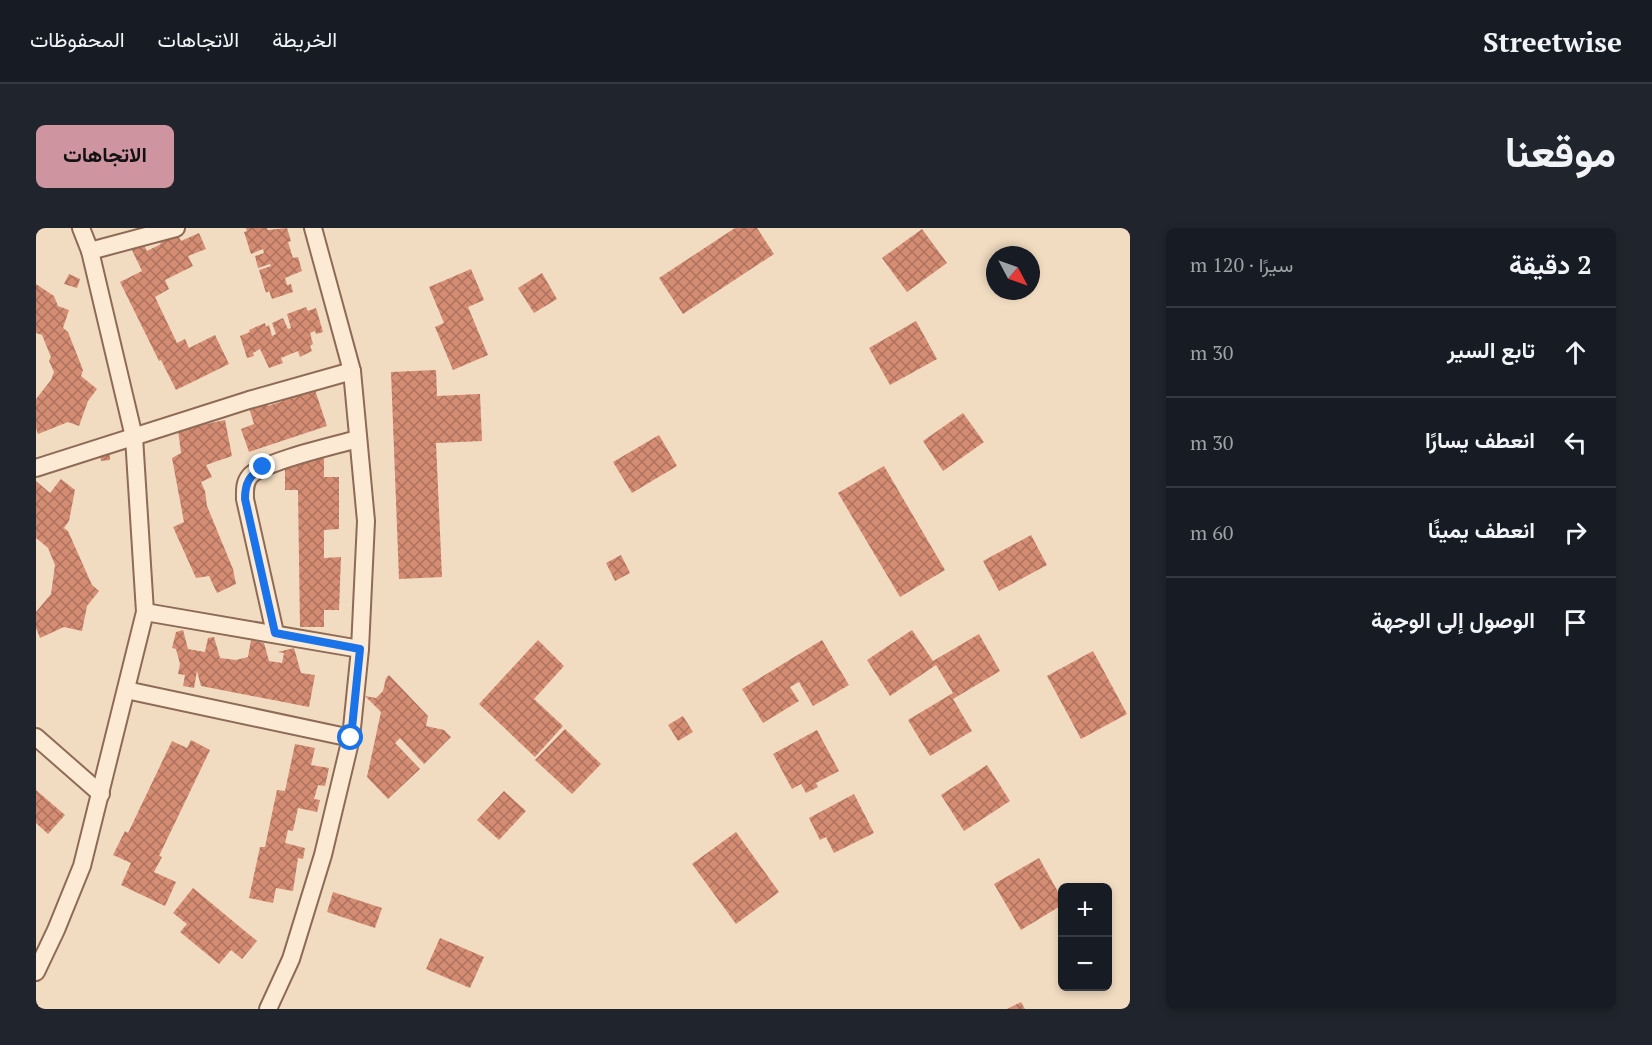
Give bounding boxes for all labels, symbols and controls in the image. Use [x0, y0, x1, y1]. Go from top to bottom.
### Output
text: Streetwise [1483, 23, 1622, 60]
text: المحفوظات [30, 25, 125, 53]
text: الاتجاهات [158, 25, 239, 53]
text: الخريطة [272, 25, 337, 53]
text: موقعنا [1505, 123, 1616, 179]
button: الاتجاهات [36, 125, 174, 188]
north arrow [986, 246, 1040, 300]
text: 2 دقيقة [1509, 247, 1592, 281]
text: سيرًا · 120 m [1190, 251, 1293, 278]
text: تابع السير [1447, 335, 1535, 364]
icon: ahead [1559, 336, 1592, 369]
text: 30 m [1190, 339, 1233, 366]
text: انعطف يسارًا [1425, 425, 1535, 454]
icon: left [1559, 426, 1592, 459]
text: 30 m [1190, 429, 1233, 456]
route end [249, 453, 275, 479]
text: انعطف يمينًا [1428, 515, 1535, 544]
icon: right [1559, 516, 1592, 549]
text: 60 m [1190, 519, 1233, 546]
text: الوصول إلى الوجهة [1371, 605, 1535, 634]
icon: arrive [1559, 606, 1592, 639]
route start [337, 724, 363, 750]
map controls [1058, 883, 1112, 991]
button: + [1058, 883, 1112, 937]
button: − [1058, 937, 1112, 991]

